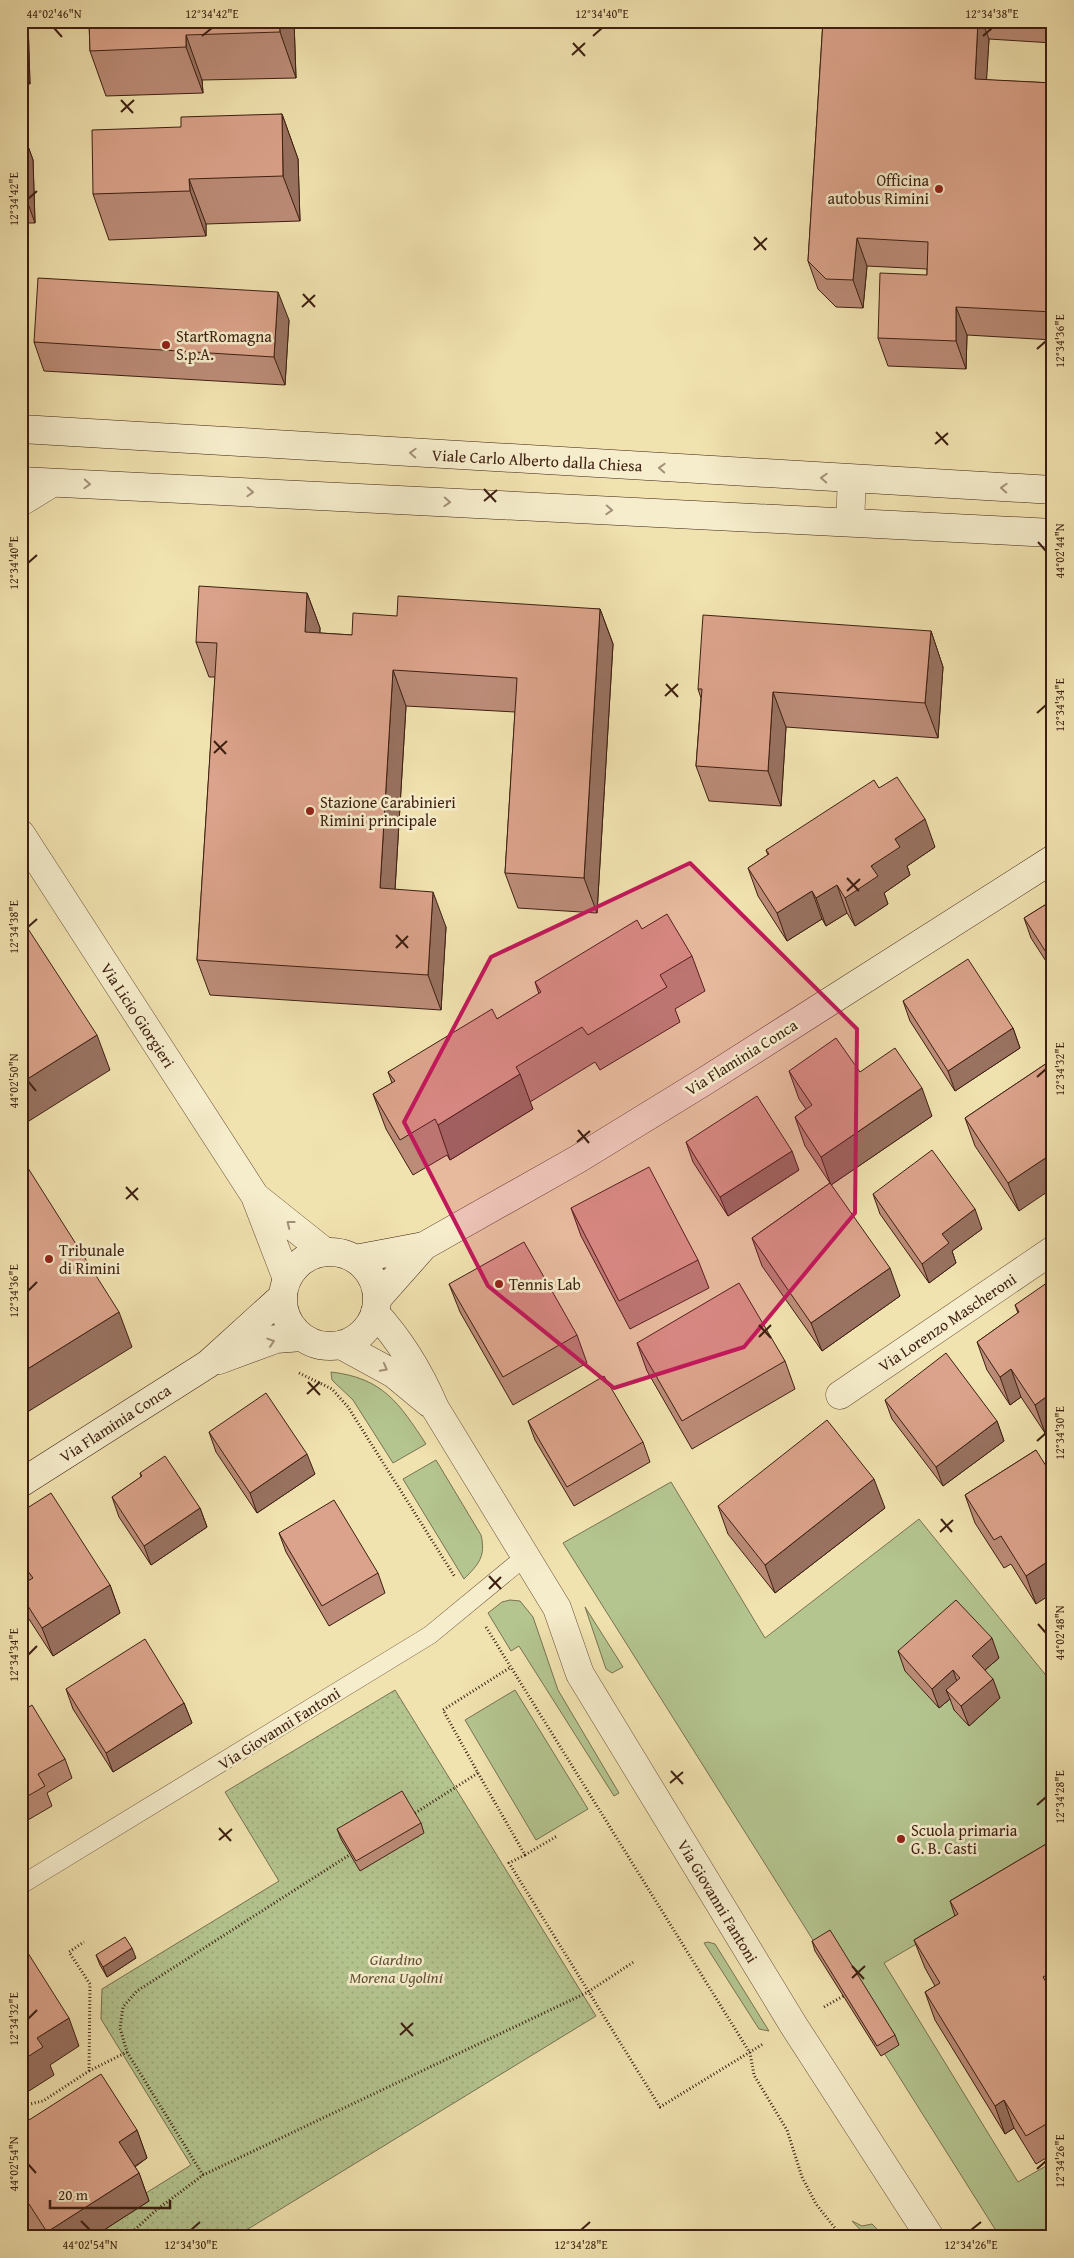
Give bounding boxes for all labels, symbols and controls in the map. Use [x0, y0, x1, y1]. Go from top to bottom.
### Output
text: 44°02'46"N [26, 5, 82, 22]
text: 12°34'42"E [185, 5, 239, 22]
text: 12°34'40"E [575, 5, 629, 22]
text: 12°34'38"E [965, 5, 1019, 22]
place label: Officina autobus Rimini [827, 168, 930, 210]
text: 12°34'42"E [5, 172, 22, 226]
marker: Officina autobus Rimini [933, 183, 945, 195]
text: 12°34'36"E [1051, 314, 1068, 368]
place label: StartRomagna S.p.A. [176, 324, 272, 366]
marker: StartRomagna S.p.A. [160, 339, 172, 351]
street label: Viale Carlo Alberto dalla Chiesa [431, 443, 643, 478]
one-way arrow [408, 447, 416, 458]
one-way arrow [658, 462, 666, 473]
one-way arrow [820, 472, 828, 483]
one-way arrow [84, 479, 92, 490]
one-way arrow [1000, 482, 1008, 493]
one-way arrow [246, 486, 254, 497]
one-way arrow [443, 496, 451, 507]
one-way arrow [606, 504, 614, 515]
text: 44°02'44"N [1051, 523, 1068, 579]
text: 12°34'40"E [5, 536, 22, 590]
text: 12°34'34"E [1051, 678, 1068, 732]
place label: Stazione Carabinieri Rimini principale [320, 790, 456, 832]
marker: Stazione Carabinieri Rimini principale [304, 805, 316, 817]
text: 12°34'38"E [5, 900, 22, 954]
street label: Via Licio Giorgieri [95, 958, 181, 1073]
street label: Via Flaminia Conca [680, 1013, 802, 1101]
text: 12°34'32"E [1051, 1042, 1068, 1096]
text: 44°02'50"N [5, 1053, 22, 1109]
one-way arrow [287, 1222, 296, 1230]
place label: Tribunale di Rimini [59, 1238, 125, 1280]
marker: Tribunale di Rimini [43, 1253, 55, 1265]
text: 12°34'36"E [5, 1264, 22, 1318]
street label: Via Lorenzo Mascheroni [873, 1266, 1021, 1377]
place label: Tennis Lab [509, 1272, 581, 1296]
marker: Tennis Lab [493, 1278, 505, 1290]
one-way arrow [266, 1337, 274, 1347]
one-way arrow [378, 1362, 387, 1372]
street label: Via Flaminia Conca [55, 1378, 176, 1468]
text: 12°34'30"E [1051, 1406, 1068, 1460]
text: 44°02'48"N [1051, 1605, 1068, 1661]
text: 12°34'34"E [5, 1628, 22, 1682]
street label: Via Giovanni Fantoni [213, 1680, 345, 1775]
text: 12°34'28"E [1051, 1770, 1068, 1824]
place label: Scuola primaria G. B. Casti [911, 1818, 1018, 1860]
marker: Scuola primaria G. B. Casti [895, 1833, 907, 1845]
street label: Via Giovanni Fantoni [672, 1835, 765, 1968]
park label: Giardino Morena Ugolini [349, 1947, 443, 1989]
text: 12°34'32"E [5, 1992, 22, 2046]
text: 12°34'26"E [1051, 2134, 1068, 2188]
text: 44°02'54"N [5, 2136, 22, 2192]
scale bar [50, 2178, 170, 2210]
text: 20 m [58, 2184, 89, 2205]
text: 44°02'54"N [62, 2236, 118, 2253]
text: 12°34'30"E [164, 2236, 218, 2253]
text: 12°34'28"E [554, 2236, 608, 2253]
text: 12°34'26"E [944, 2236, 998, 2253]

